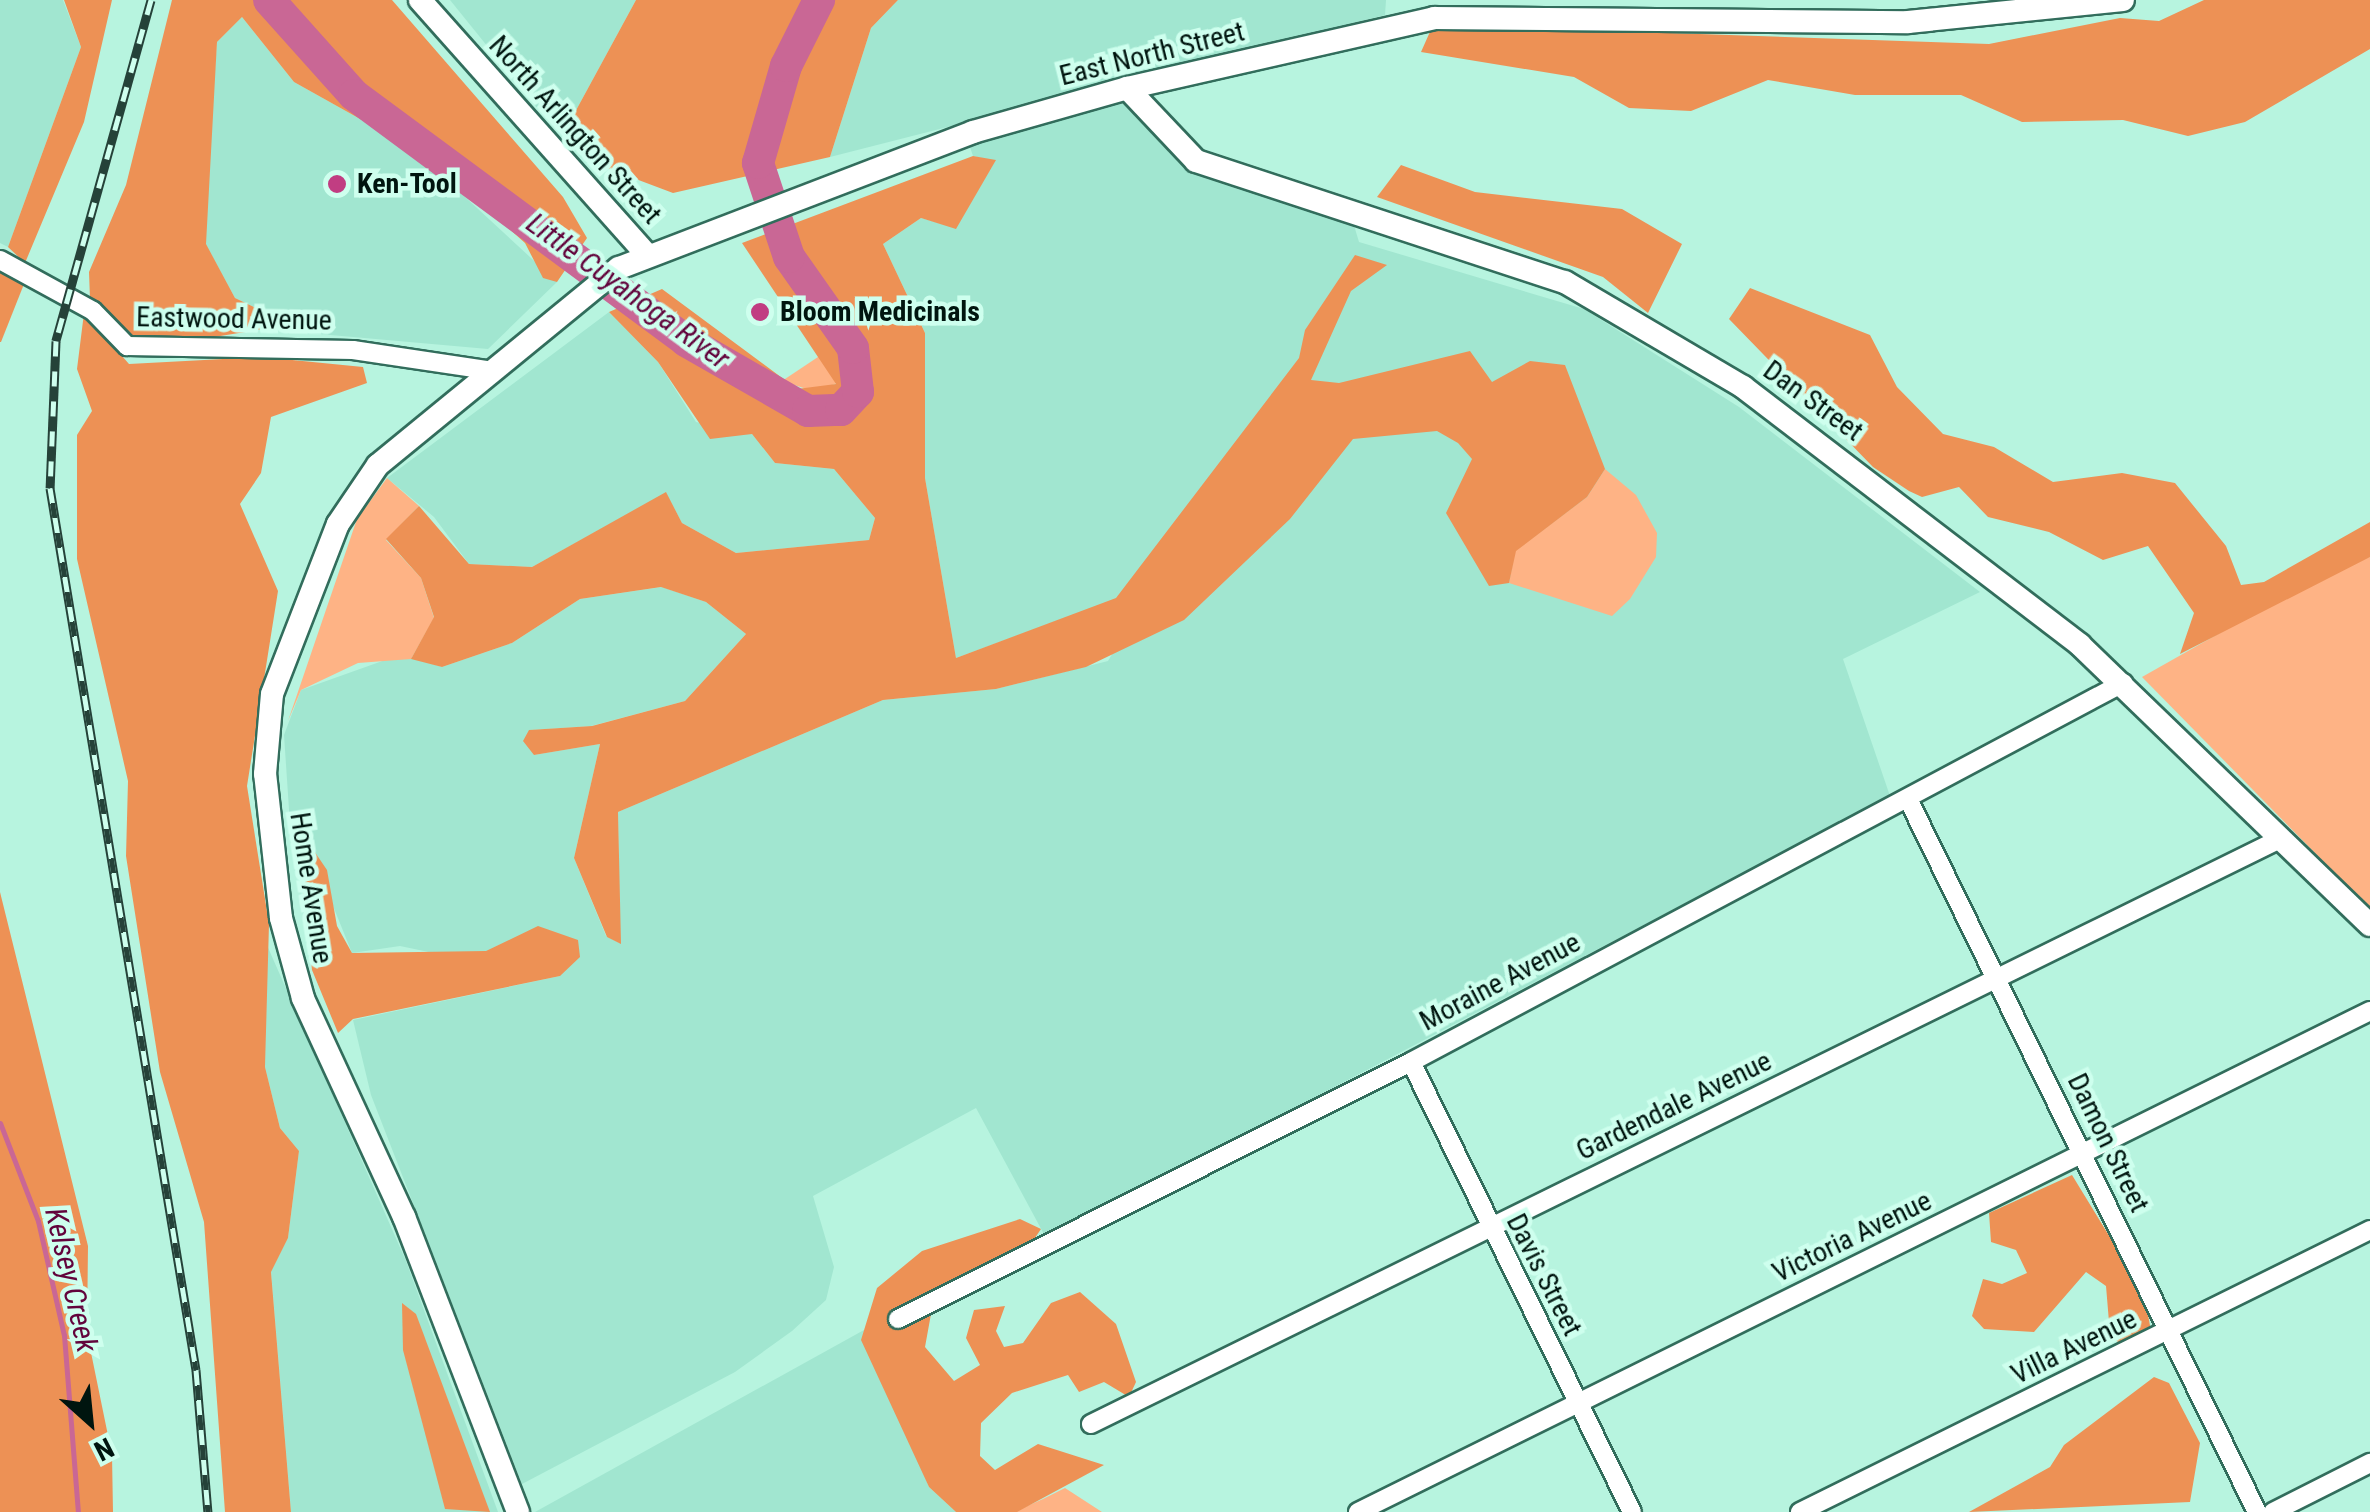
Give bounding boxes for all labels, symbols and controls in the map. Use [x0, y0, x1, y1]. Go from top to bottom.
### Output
street label: East North Street [1056, 15, 1248, 93]
street label: North Arlington Street [482, 29, 668, 231]
place label: Ken-Tool [357, 167, 457, 201]
marker: Ken-Tool [326, 173, 348, 195]
water label: Little Cuyahoga River [520, 205, 736, 377]
place label: Bloom Medicinals [780, 295, 980, 329]
street label: Eastwood Avenue [136, 300, 332, 338]
marker: Bloom Medicinals [749, 301, 771, 323]
street label: Dan Street [1757, 354, 1869, 448]
street label: Home Avenue [282, 810, 340, 966]
street label: Moraine Avenue [1414, 926, 1586, 1038]
street label: Gardendale Avenue [1571, 1044, 1777, 1168]
street label: Damon Street [2060, 1068, 2156, 1218]
street label: Victoria Avenue [1767, 1184, 1937, 1290]
water label: Kelsey Creek [37, 1204, 105, 1356]
street label: Davis Street [1499, 1208, 1589, 1342]
street label: Villa Avenue [2006, 1302, 2142, 1392]
north arrow [40, 1372, 140, 1472]
text: N [89, 1431, 119, 1468]

